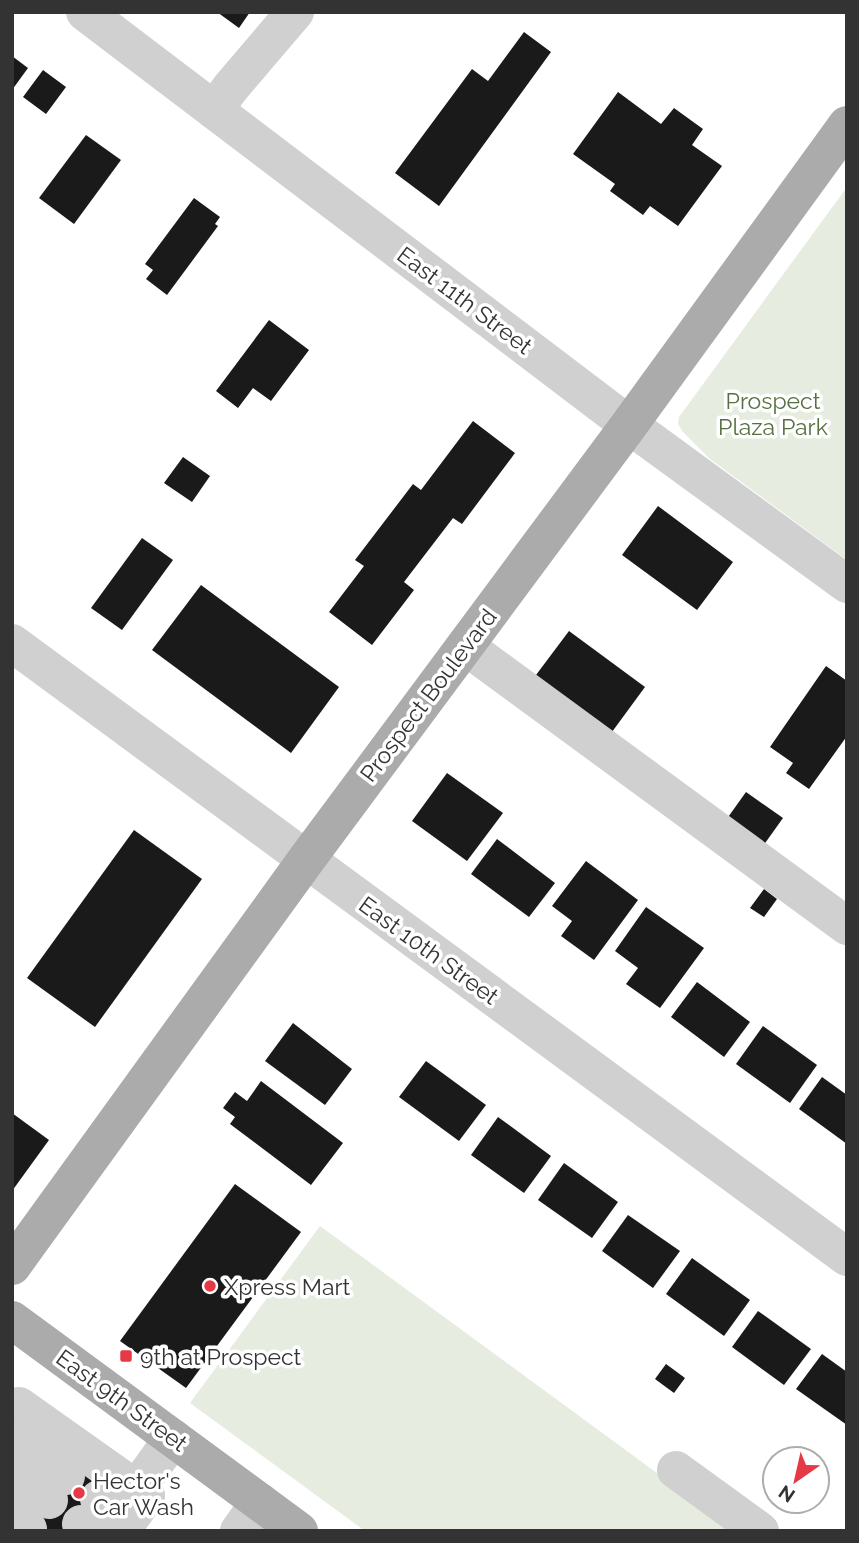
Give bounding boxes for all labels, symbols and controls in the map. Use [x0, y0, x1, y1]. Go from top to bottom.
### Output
street label: East 11th Street [392, 241, 538, 360]
park label: Prospect Plaza Park [718, 387, 828, 440]
street label: Prospect Boulevard [354, 603, 502, 787]
street label: East 10th Street [354, 890, 504, 1010]
place label: Xpress Mart [224, 1273, 351, 1300]
marker: Xpress Mart [202, 1278, 218, 1294]
street label: East 9th Street [51, 1343, 193, 1457]
place label: 9th at Prospect [140, 1343, 302, 1370]
marker: 9th at Prospect [118, 1348, 134, 1364]
north arrow [761, 1445, 831, 1515]
place label: Hector's Car Wash [93, 1467, 194, 1520]
text: N [774, 1481, 799, 1507]
marker: Hector's Car Wash [71, 1485, 87, 1501]

